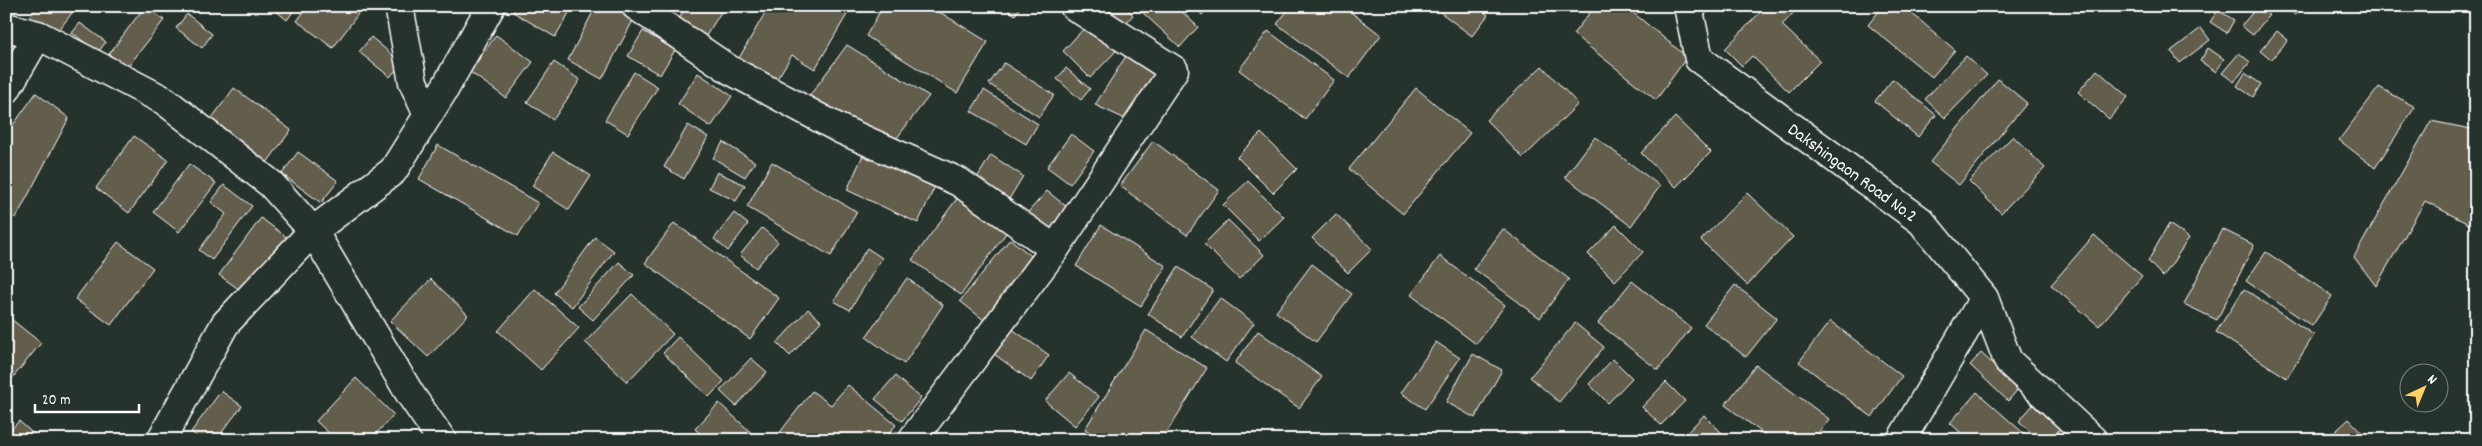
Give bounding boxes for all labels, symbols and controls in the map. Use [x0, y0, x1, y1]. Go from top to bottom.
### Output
street label: Dakshingaon Road No.2 [1782, 118, 1922, 230]
north arrow [2400, 364, 2450, 414]
text: N [2422, 370, 2441, 390]
scale bar [35, 381, 139, 413]
text: 20 m [42, 390, 70, 412]

